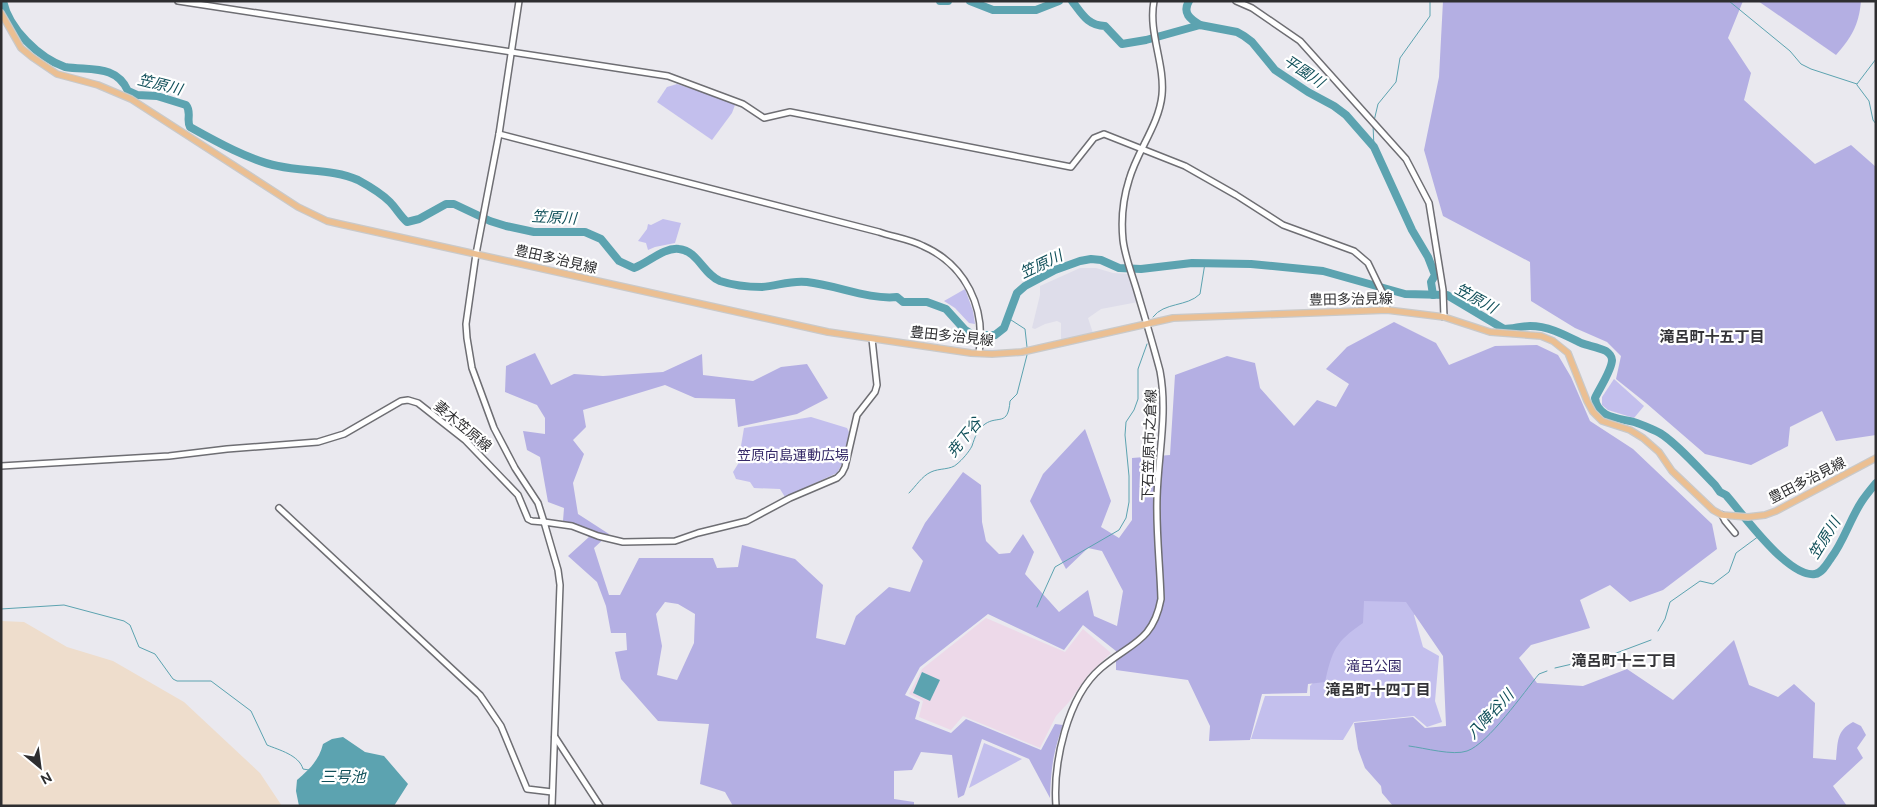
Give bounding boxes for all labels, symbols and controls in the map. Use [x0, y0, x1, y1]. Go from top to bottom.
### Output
water label: 平園川 [1281, 51, 1329, 92]
water label: 笠原川 [136, 70, 186, 98]
water label: 笠原川 [531, 207, 579, 227]
street label: 豊田多治見線 [513, 242, 599, 276]
water label: 笠原川 [1017, 246, 1067, 281]
water label: 笠原川 [1452, 280, 1502, 317]
street label: 豊田多治見線 [1309, 290, 1393, 308]
street label: 豊田多治見線 [909, 324, 995, 348]
district label: 滝呂町十五丁目 [1659, 328, 1765, 345]
street label: 下石笠原市之倉線 [1139, 389, 1159, 501]
street label: 妻木笠原線 [431, 397, 495, 455]
water label: 尭下谷 [943, 413, 986, 460]
park label: 笠原向島運動広場 [737, 447, 849, 463]
street label: 豊田多治見線 [1766, 454, 1848, 506]
water label: 笠原川 [1805, 513, 1844, 562]
district label: 滝呂町十三丁目 [1571, 652, 1677, 669]
park label: 滝呂公園 [1346, 658, 1402, 674]
district label: 滝呂町十四丁目 [1325, 681, 1431, 698]
water label: 八陣谷川 [1463, 685, 1518, 742]
north arrow [15, 742, 65, 792]
water label: 三号池 [320, 768, 367, 785]
text: N [38, 769, 55, 788]

